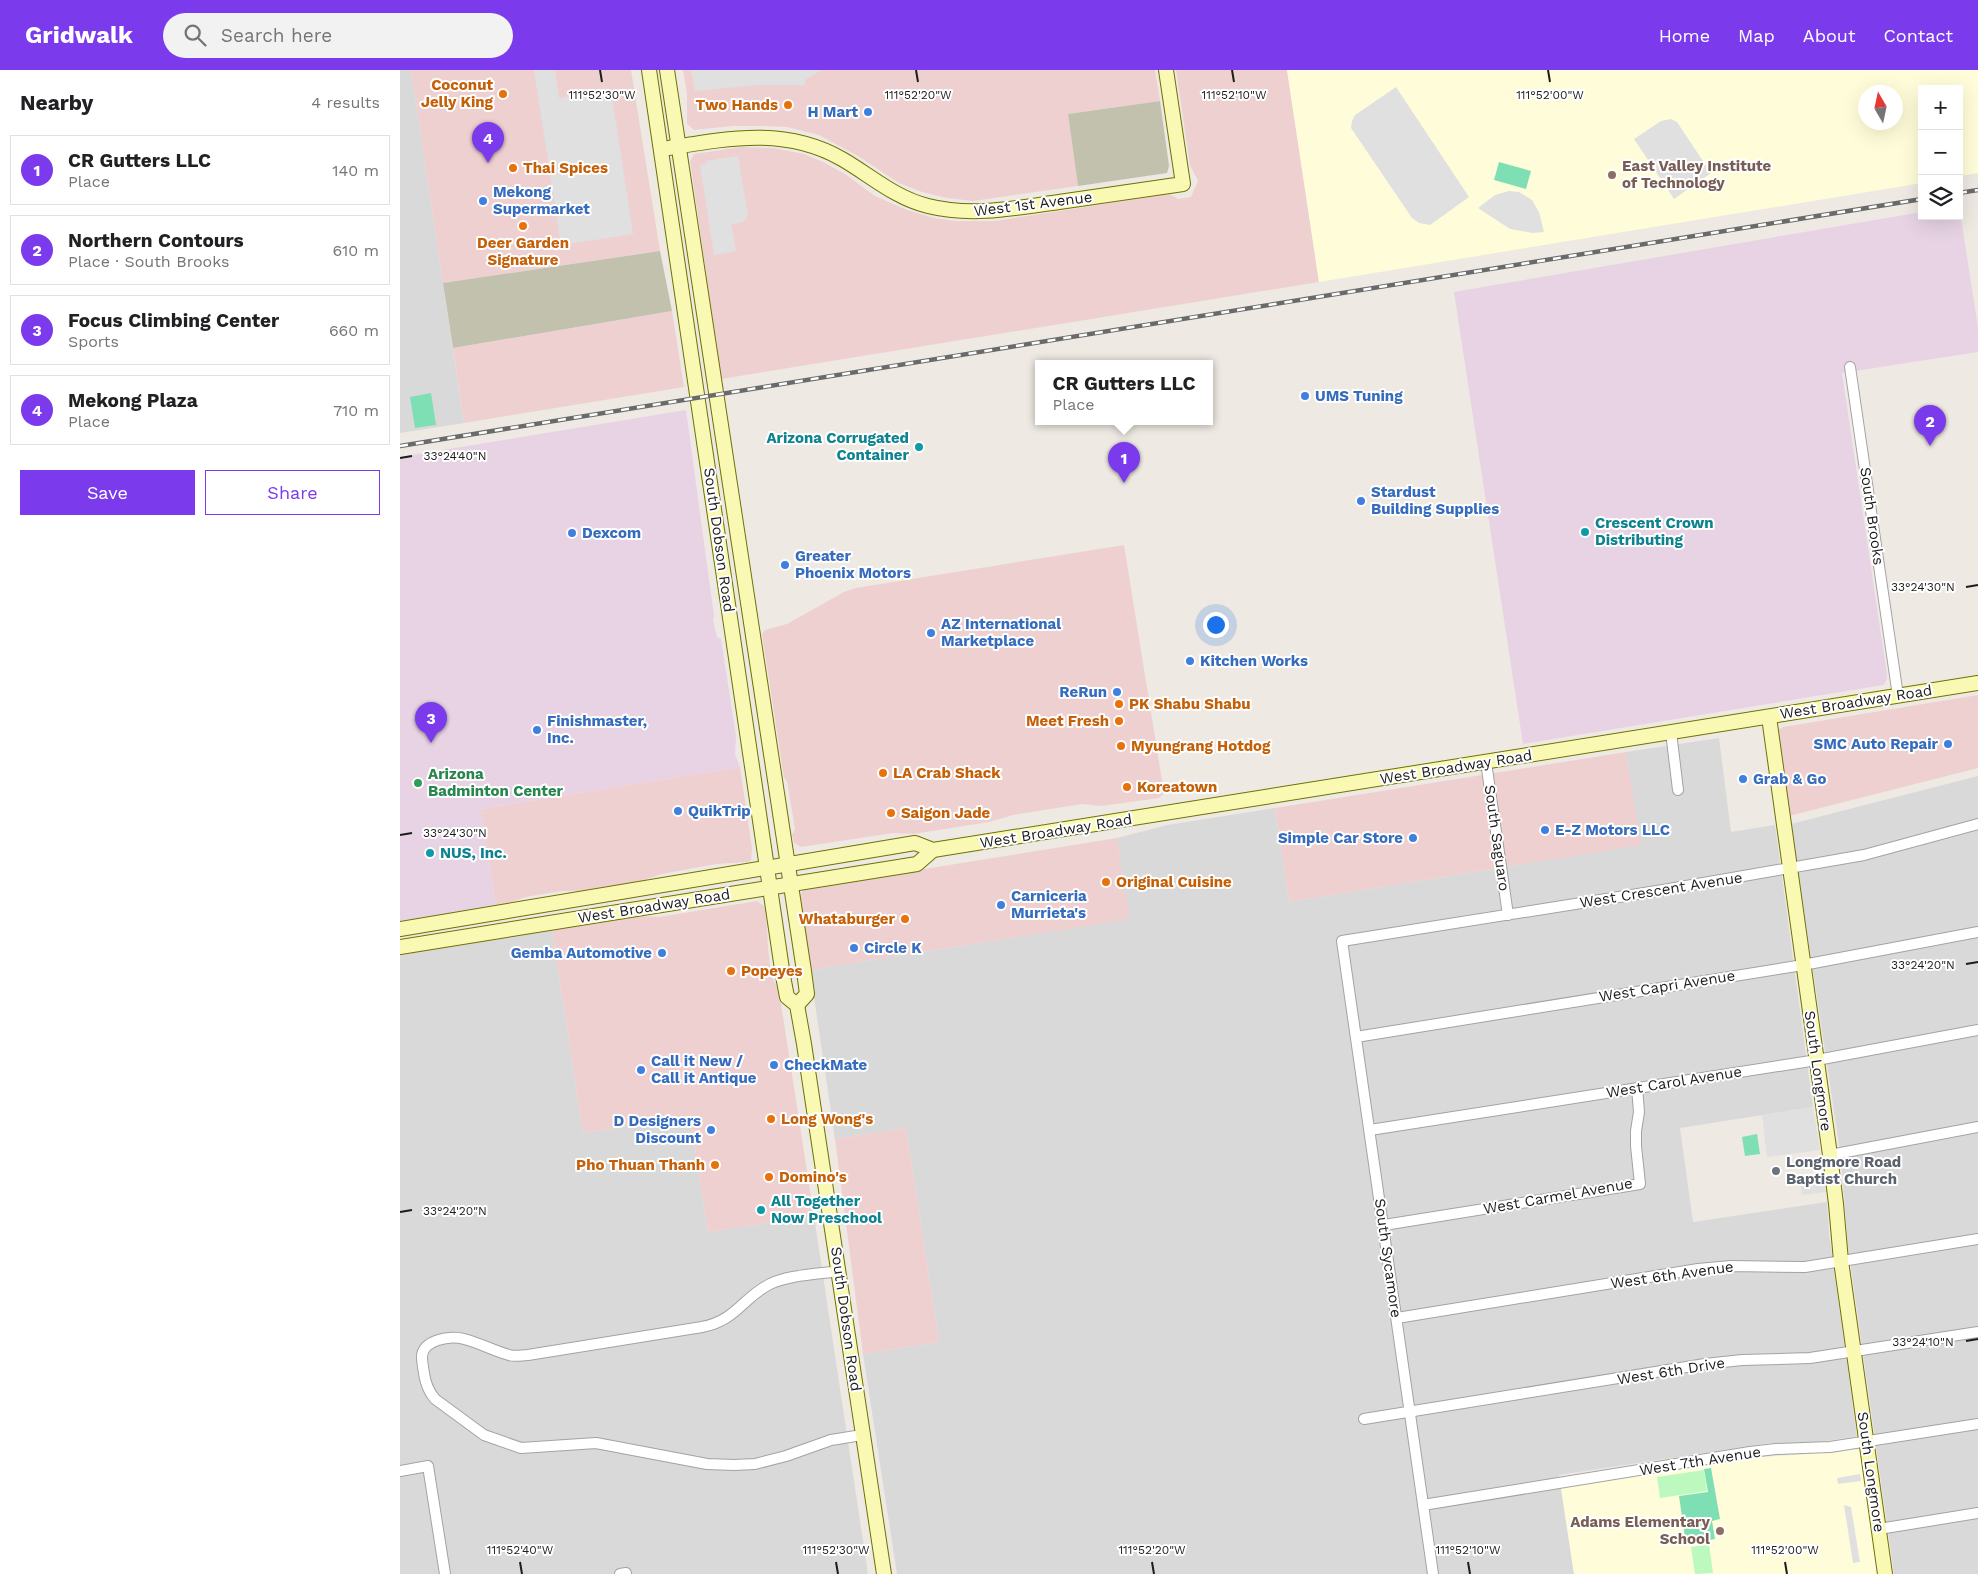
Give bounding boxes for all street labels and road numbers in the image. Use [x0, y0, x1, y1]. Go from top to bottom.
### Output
street label: West 1st Avenue [973, 188, 1093, 220]
street label: South Brooks [1856, 466, 1888, 566]
street label: South Dobson Road [700, 467, 738, 613]
street label: West Broadway Road [1779, 681, 1933, 723]
street label: West Broadway Road [1379, 746, 1533, 788]
street label: South Saguaro [1481, 784, 1513, 892]
street label: West Broadway Road [979, 810, 1133, 852]
street label: West Crescent Avenue [1578, 868, 1744, 912]
street label: West Broadway Road [577, 885, 731, 927]
street label: West Capri Avenue [1598, 966, 1736, 1006]
street label: South Longmore [1801, 1010, 1835, 1132]
street label: West Carol Avenue [1605, 1062, 1743, 1102]
street label: West Carmel Avenue [1482, 1174, 1634, 1218]
street label: South Sycamore [1371, 1197, 1405, 1319]
street label: South Dobson Road [827, 1246, 865, 1392]
street label: West 6th Avenue [1609, 1257, 1735, 1293]
street label: West 6th Drive [1616, 1354, 1726, 1388]
street label: South Longmore [1854, 1411, 1888, 1533]
street label: West 7th Avenue [1638, 1443, 1762, 1479]

